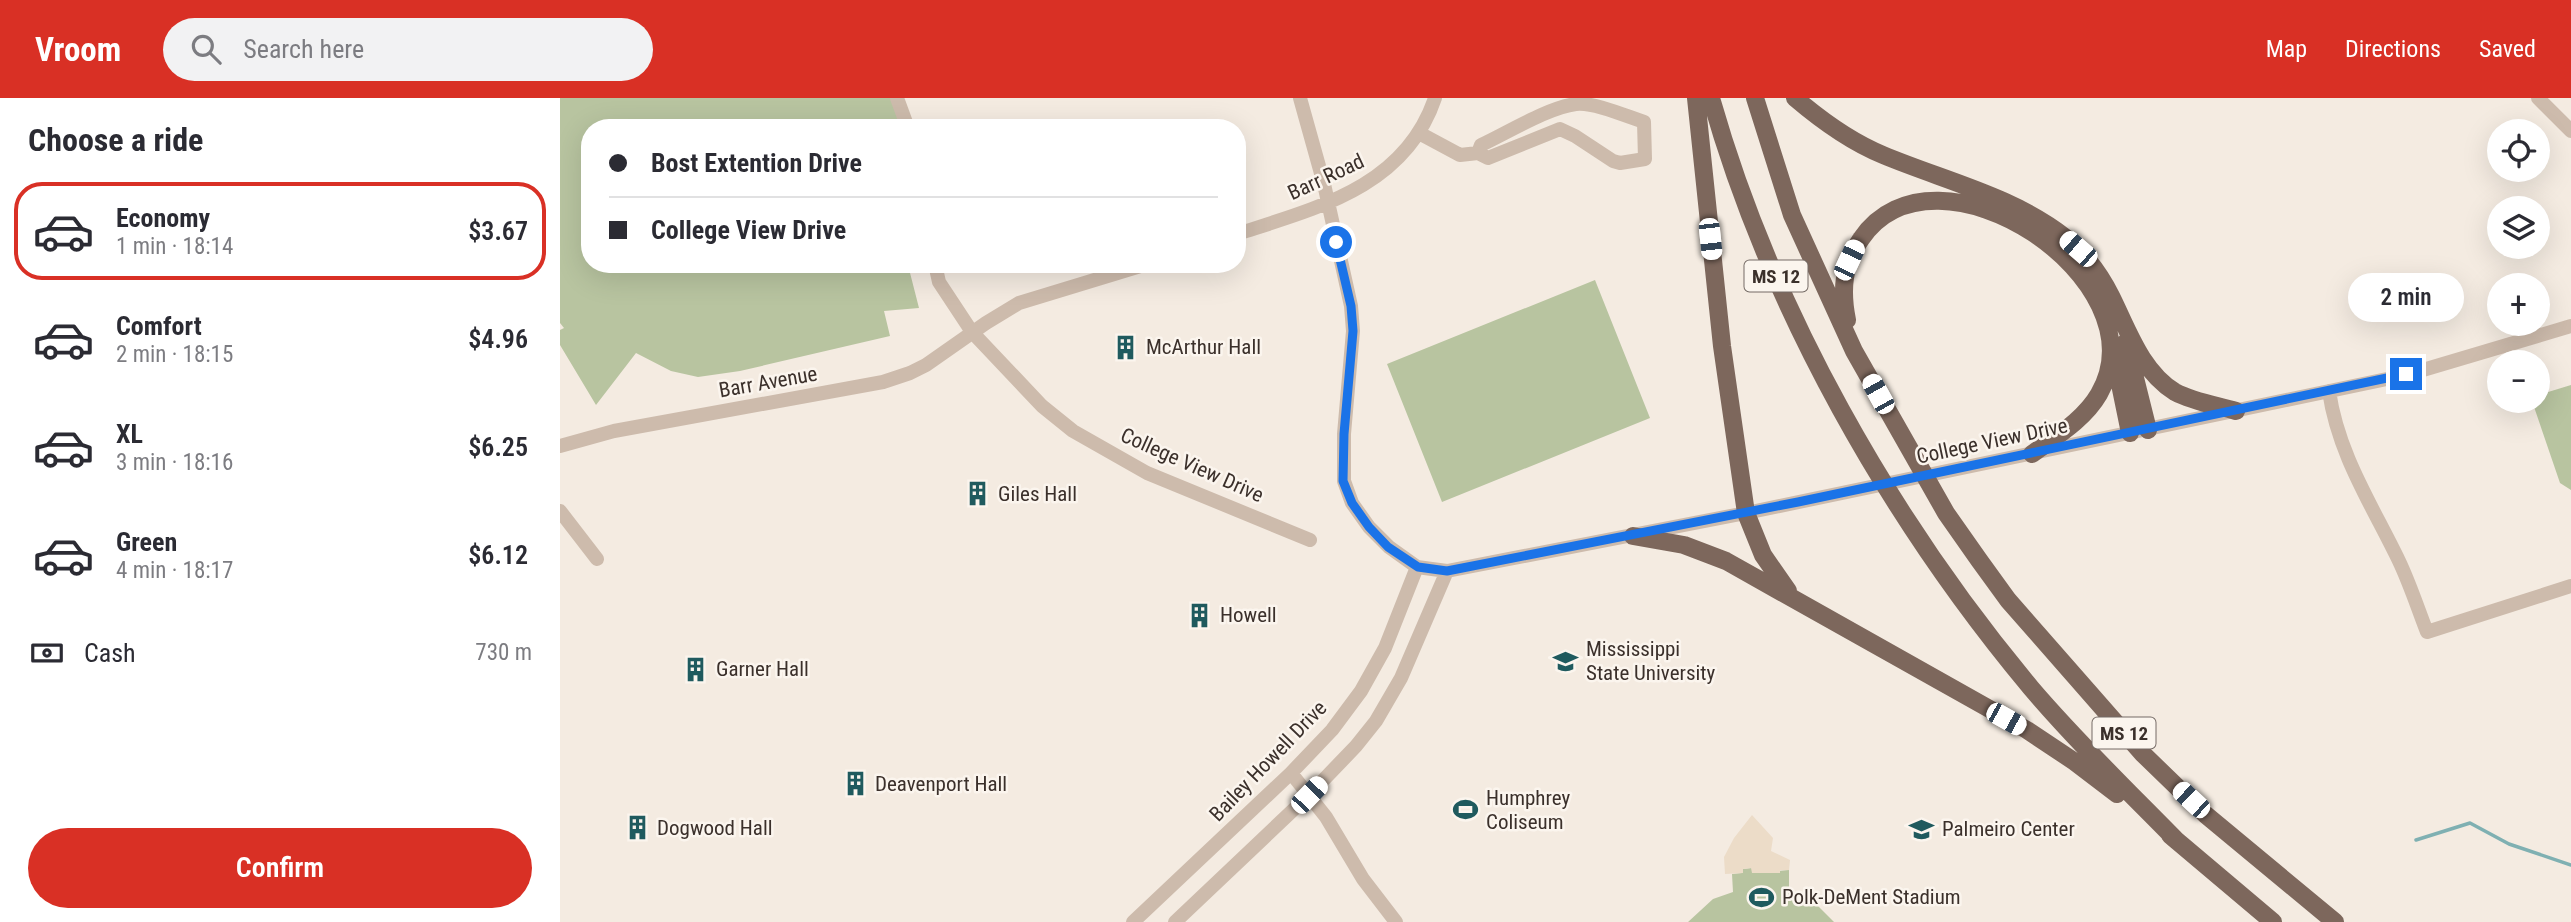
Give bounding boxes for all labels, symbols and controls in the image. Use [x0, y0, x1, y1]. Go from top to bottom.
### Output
search box [163, 18, 653, 81]
text: Vroom [35, 30, 121, 69]
icon: search [187, 30, 225, 68]
text: Search here [243, 34, 364, 64]
text: Map [2266, 35, 2307, 63]
text: Directions [2345, 35, 2441, 63]
text: Saved [2479, 35, 2536, 63]
map controls [2487, 119, 2550, 413]
button: locate [2487, 119, 2550, 182]
text: Choose a ride [28, 121, 203, 159]
text: Bost Extention Drive [651, 148, 862, 178]
street label: Barr Road [1284, 149, 1368, 205]
button: layers [2487, 196, 2550, 259]
icon: car [32, 200, 95, 263]
text: Economy [116, 203, 210, 233]
text: College View Drive [651, 215, 846, 245]
text: $3.67 [468, 216, 528, 246]
car [1698, 217, 1723, 261]
route start [1320, 226, 1352, 258]
car [2056, 227, 2101, 271]
text: 1 min · 18:14 [116, 233, 233, 260]
car [1831, 237, 1868, 283]
road number: MS 12 [1744, 260, 1808, 292]
callout: 2 min [2348, 272, 2464, 322]
button: + [2487, 273, 2550, 336]
text: 2 min [2381, 284, 2431, 311]
icon: car [32, 308, 95, 371]
text: Comfort [116, 311, 202, 341]
text: $4.96 [468, 324, 528, 354]
building icon: McArthur Hall [1112, 333, 1140, 361]
place label: McArthur Hall [1146, 335, 1261, 359]
text: 2 min · 18:15 [116, 341, 233, 368]
button: − [2487, 350, 2550, 413]
route end [2390, 358, 2422, 390]
street label: Barr Avenue [717, 362, 819, 402]
car [1859, 371, 1898, 417]
street label: College View Drive [1914, 413, 2070, 469]
icon: car [32, 416, 95, 479]
text: XL [116, 419, 143, 449]
street label: College View Drive [1117, 423, 1267, 507]
text: $6.25 [468, 432, 528, 462]
text: 3 min · 18:16 [116, 449, 233, 476]
building icon: Giles Hall [964, 480, 992, 508]
place label: Giles Hall [998, 482, 1077, 506]
icon: car [32, 524, 95, 587]
text: Green [116, 527, 177, 557]
text: $6.12 [468, 540, 528, 570]
text: 4 min · 18:17 [116, 557, 233, 584]
building icon: Howell [1186, 601, 1214, 629]
place label: Howell [1220, 603, 1277, 627]
icon: cash [28, 634, 66, 672]
place label: Mississippi State University [1586, 637, 1716, 685]
text: Cash [84, 638, 136, 668]
text: 730 m [475, 639, 532, 666]
school or university icon: Mississippi State University [1552, 647, 1580, 675]
building icon: Garner Hall [682, 655, 710, 683]
place label: Garner Hall [716, 657, 809, 681]
street label: Bailey Howell Drive [1205, 696, 1332, 826]
car [1983, 700, 2030, 738]
road number: MS 12 [2092, 718, 2156, 748]
building icon: Deavenport Hall [841, 770, 869, 798]
place label: Deavenport Hall [875, 772, 1007, 796]
car [1287, 773, 1332, 817]
car [2169, 778, 2214, 822]
place label: Humphrey Coliseum [1486, 786, 1570, 834]
sports icon: Humphrey Coliseum [1452, 796, 1480, 824]
building icon: Dogwood Hall [623, 814, 651, 842]
school or university icon: Palmeiro Center [1908, 815, 1936, 843]
place label: Dogwood Hall [657, 816, 773, 840]
place label: Palmeiro Center [1942, 817, 2075, 841]
button: Confirm [28, 828, 532, 908]
sports icon: Polk-DeMent Stadium [1748, 883, 1776, 911]
place label: Polk-DeMent Stadium [1782, 885, 1961, 909]

